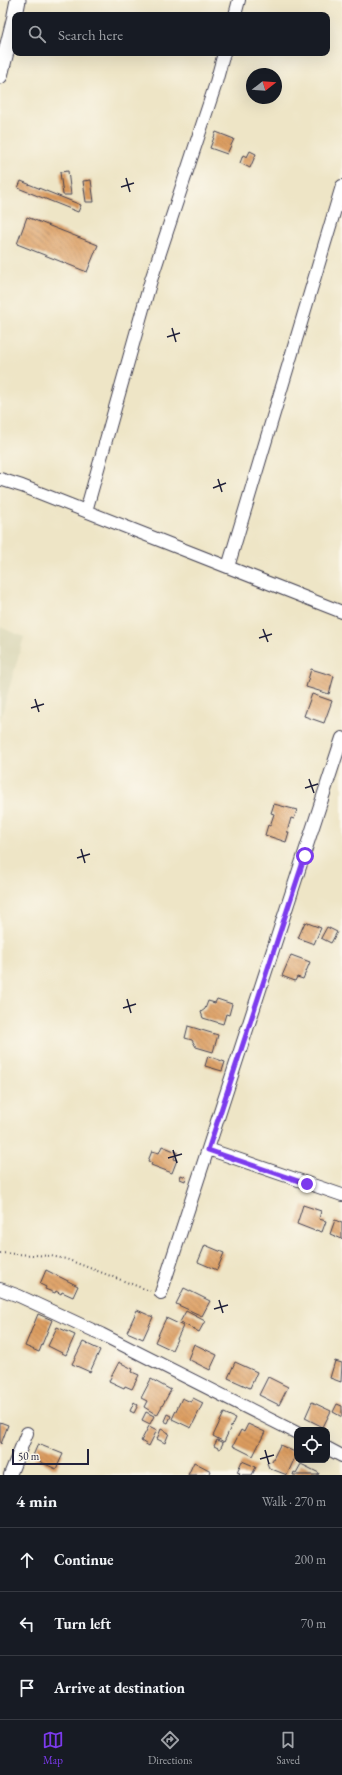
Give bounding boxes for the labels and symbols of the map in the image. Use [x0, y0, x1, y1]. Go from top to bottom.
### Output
north arrow [246, 68, 282, 104]
route start [296, 847, 314, 865]
route end [298, 1175, 316, 1193]
scale bar [12, 1447, 89, 1466]

